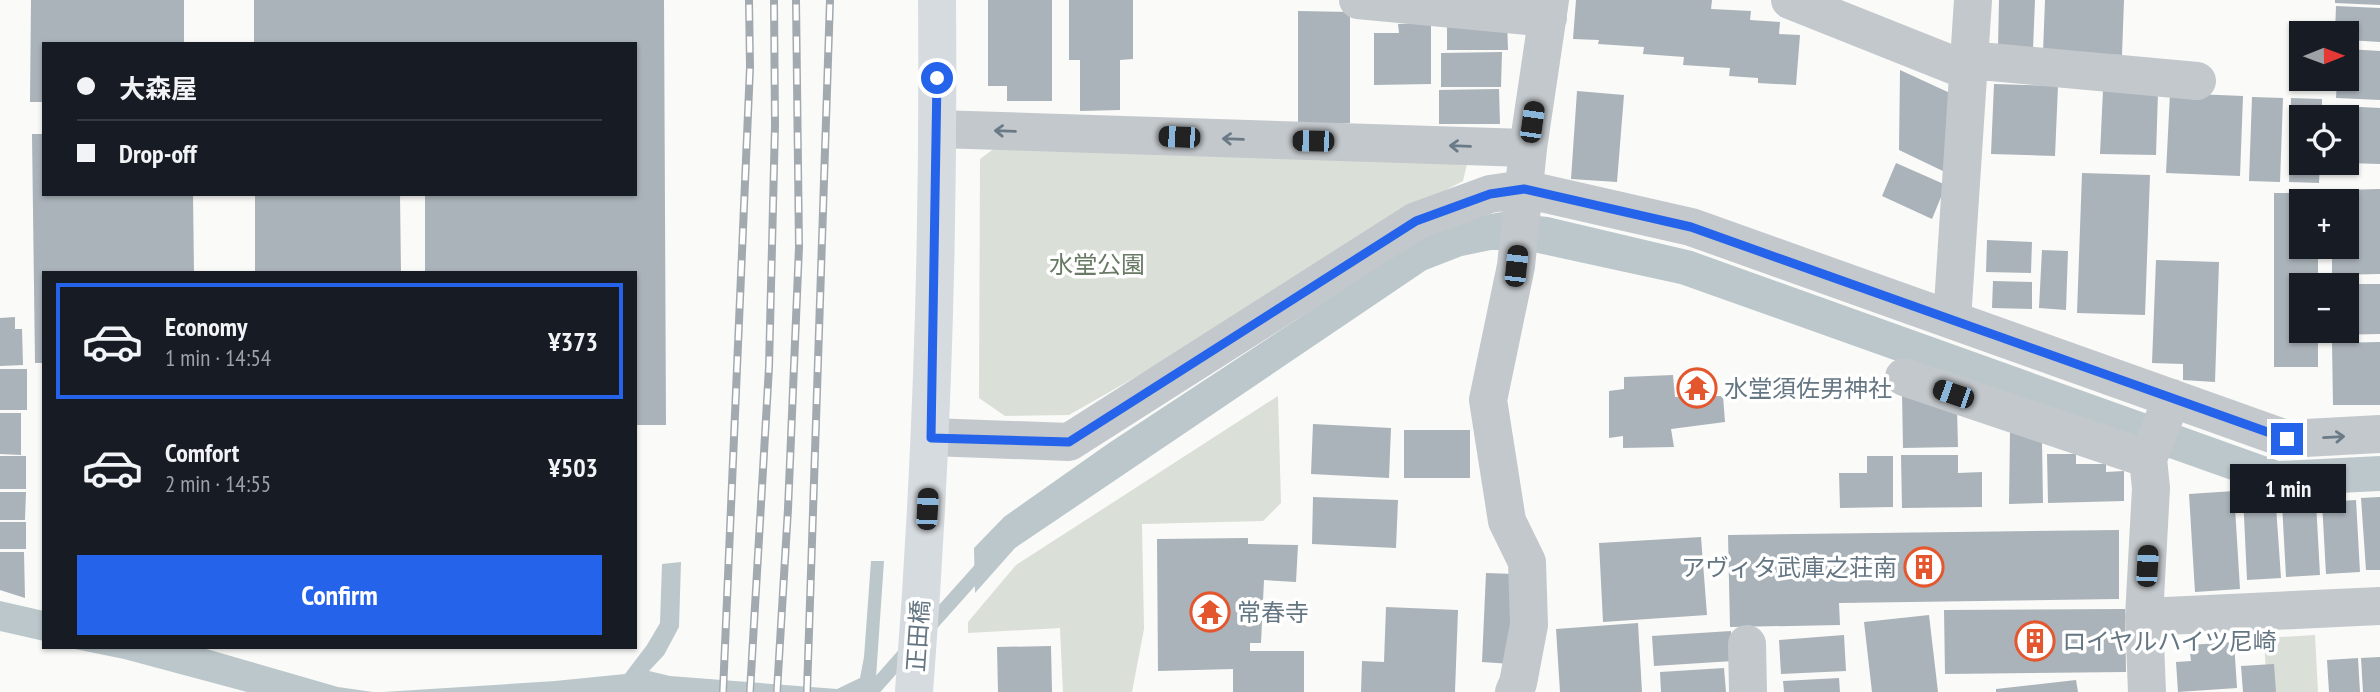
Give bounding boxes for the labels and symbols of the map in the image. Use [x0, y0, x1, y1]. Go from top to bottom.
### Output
north arrow [2289, 21, 2359, 91]
route start [921, 62, 953, 94]
car [1519, 100, 1546, 144]
one-way arrow [994, 125, 1017, 138]
car [1158, 126, 1201, 148]
car [1292, 130, 1335, 152]
one-way arrow [1221, 132, 1244, 145]
one-way arrow [1449, 139, 1472, 152]
car [1504, 244, 1529, 288]
park label: 水堂公園 [1049, 249, 1145, 280]
temple icon: 水堂須佐男神社 [1676, 367, 1718, 409]
place label: 水堂須佐男神社 [1724, 373, 1892, 404]
car [1930, 377, 1977, 411]
route end [2271, 423, 2303, 455]
one-way arrow [2322, 430, 2345, 443]
callout: 1 min [2229, 464, 2345, 512]
car [916, 487, 939, 531]
car [2136, 544, 2159, 588]
building icon: アヴィタ武庫之荘南 [1903, 546, 1945, 588]
place label: アヴィタ武庫之荘南 [1681, 552, 1897, 583]
temple icon: 常春寺 [1189, 591, 1231, 633]
place label: 常春寺 [1237, 597, 1309, 628]
street label: 正田橋 [900, 599, 936, 673]
building icon: ロイヤルハイツ尼崎 [2014, 620, 2056, 662]
place label: ロイヤルハイツ尼崎 [2062, 626, 2277, 657]

